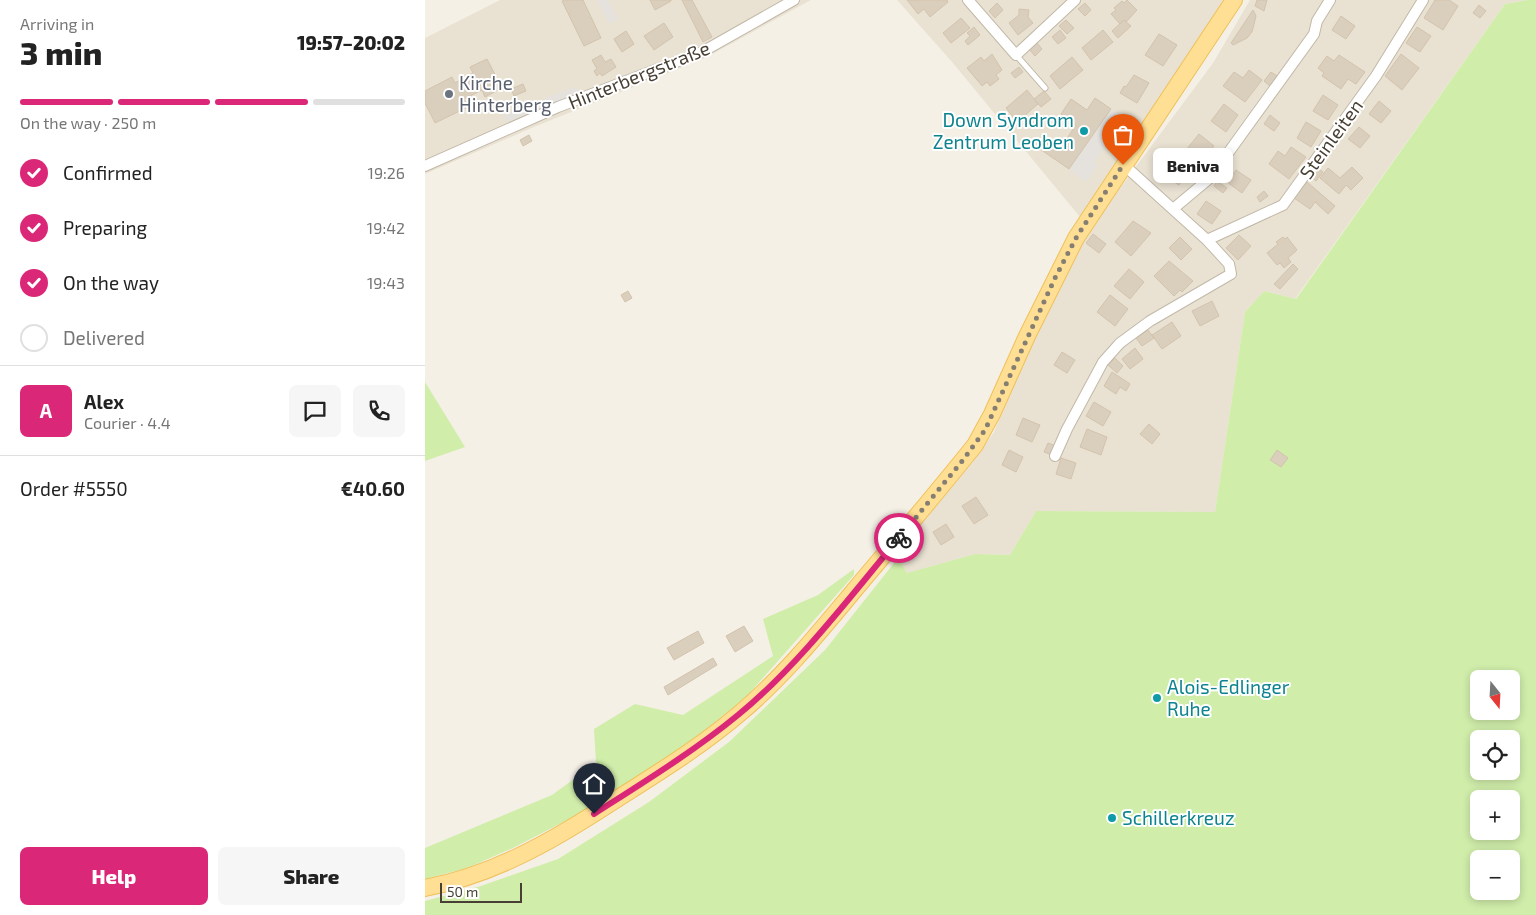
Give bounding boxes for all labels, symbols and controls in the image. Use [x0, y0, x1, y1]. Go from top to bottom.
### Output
text: Arriving in [20, 14, 94, 33]
text: 19:57–20:02 [297, 31, 405, 54]
text: 3 min [20, 33, 102, 71]
street label: Hinterbergstraße [565, 36, 713, 113]
place label: Kirche Hinterberg [459, 71, 552, 116]
marker: Kirche Hinterberg [443, 88, 455, 100]
street label: Steinleiten [1294, 94, 1367, 183]
place label: Down Syndrom Zentrum Leoben [933, 108, 1074, 153]
text: On the way · 250 m [20, 113, 156, 132]
pin [1102, 114, 1144, 165]
icon: bag [1109, 121, 1137, 149]
marker: Down Syndrom Zentrum Leoben [1078, 125, 1090, 137]
callout: Beniva [1153, 148, 1233, 182]
text: Beniva [1167, 156, 1219, 175]
icon: check [20, 159, 48, 187]
text: Confirmed [63, 161, 153, 184]
text: 19:26 [368, 163, 405, 182]
icon: check [20, 214, 48, 242]
text: Preparing [63, 216, 147, 239]
text: 19:42 [367, 218, 405, 237]
icon: check [20, 269, 48, 297]
text: On the way [63, 271, 159, 294]
text: 19:43 [367, 273, 405, 292]
text: Delivered [63, 326, 145, 349]
button: chat [289, 385, 341, 437]
button: phone [353, 385, 405, 437]
text: Alex [84, 390, 124, 413]
text: A [40, 399, 52, 422]
text: Courier · 4.4 [84, 413, 171, 432]
text: Order #5550 [20, 477, 128, 500]
text: €40.60 [341, 477, 405, 500]
courier [874, 513, 924, 563]
icon: bike [885, 524, 913, 552]
north arrow [1470, 670, 1520, 720]
map controls [1470, 670, 1520, 900]
place label: Alois-Edlinger Ruhe [1167, 675, 1290, 720]
marker: Alois-Edlinger Ruhe [1151, 692, 1163, 704]
button: locate [1470, 730, 1520, 780]
pin [573, 763, 615, 814]
icon: home [580, 770, 608, 798]
button: + [1470, 790, 1520, 840]
place label: Schillerkreuz [1122, 806, 1235, 829]
marker: Schillerkreuz [1106, 812, 1118, 824]
button: Help [20, 847, 208, 905]
button: Share [218, 847, 405, 905]
button: − [1470, 850, 1520, 900]
scale bar [440, 880, 523, 903]
text: 50 m [447, 883, 478, 900]

